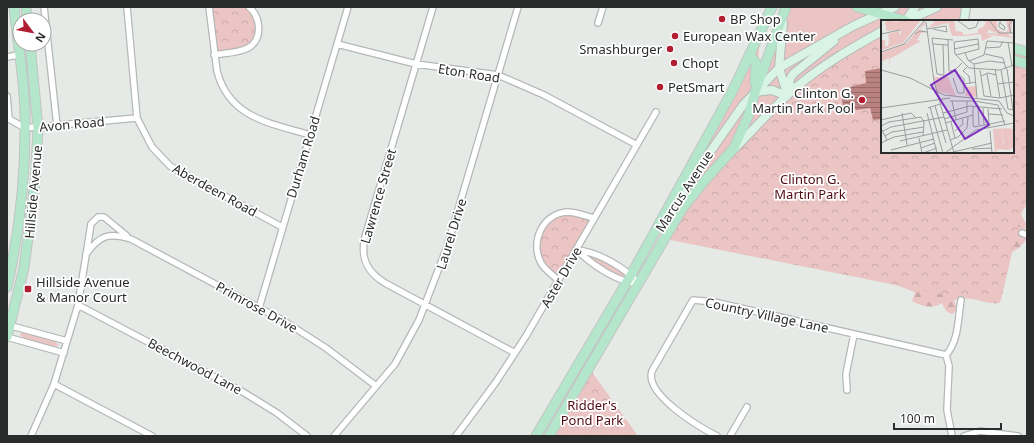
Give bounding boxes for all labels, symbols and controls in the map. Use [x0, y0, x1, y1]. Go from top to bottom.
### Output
place label: BP Shop [730, 10, 781, 28]
north arrow [12, 12, 52, 52]
marker: BP Shop [717, 14, 727, 24]
inset map [881, 20, 1014, 153]
place label: European Wax Center [683, 27, 816, 45]
text: N [32, 30, 50, 45]
marker: European Wax Center [670, 31, 680, 41]
place label: Smashburger [579, 40, 663, 58]
marker: Smashburger [665, 44, 675, 54]
place label: Chopt [682, 54, 719, 72]
marker: Chopt [669, 58, 679, 68]
street label: Eton Road [437, 59, 501, 87]
place label: PetSmart [668, 78, 725, 96]
marker: PetSmart [655, 82, 665, 92]
place label: Clinton G. Martin Park Pool [752, 84, 854, 117]
marker: Clinton G. Martin Park Pool [857, 95, 867, 105]
street label: Avon Road [39, 112, 105, 136]
street label: Durham Road [282, 114, 324, 200]
street label: Hillside Avenue [20, 145, 46, 239]
street label: Lawrence Street [356, 146, 400, 246]
street label: Marcus Avenue [651, 147, 717, 235]
street label: Aberdeen Road [170, 159, 260, 221]
park label: Clinton G. Martin Park [774, 170, 846, 203]
street label: Laurel Drive [432, 196, 470, 272]
street label: Aster Drive [536, 243, 586, 311]
place label: Hillside Avenue & Manor Court [36, 273, 130, 306]
street label: Primrose Drive [213, 277, 301, 337]
marker: Hillside Avenue & Manor Court [23, 284, 33, 294]
street label: Country Village Lane [704, 293, 830, 337]
street label: Beechwood Lane [145, 334, 245, 398]
park label: Ridder's Pond Park [561, 396, 623, 429]
scale bar [894, 405, 1001, 431]
text: 100 m [900, 410, 935, 427]

